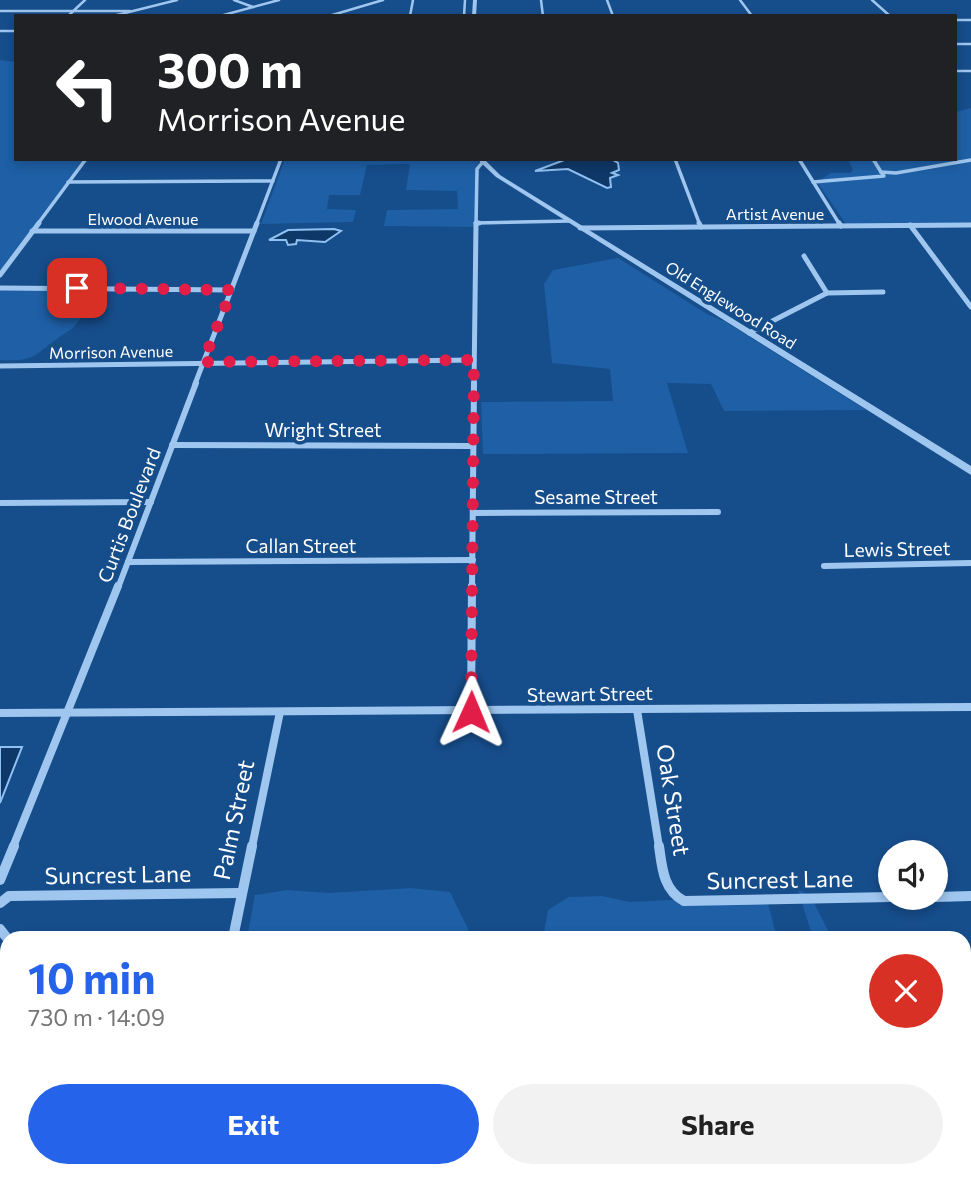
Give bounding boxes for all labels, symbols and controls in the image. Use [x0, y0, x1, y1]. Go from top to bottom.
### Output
text: 300 m [157, 38, 303, 98]
icon: left [42, 42, 133, 133]
text: Morrison Avenue [157, 98, 405, 138]
street label: Artist Avenue [726, 204, 824, 223]
street label: Elwood Avenue [88, 209, 198, 228]
street label: Old Englewood Road [662, 257, 800, 352]
pin [47, 258, 107, 318]
icon: arrive [58, 269, 96, 307]
street label: Morrison Avenue [49, 341, 173, 362]
street label: Wright Street [264, 418, 382, 441]
street label: Curtis Boulevard [92, 444, 165, 586]
street label: Sesame Street [534, 485, 658, 508]
street label: Callan Street [246, 534, 357, 557]
street label: Lewis Street [843, 536, 951, 561]
position arrow [434, 675, 508, 749]
street label: Stewart Street [527, 681, 653, 706]
street label: Oak Street [651, 742, 697, 858]
street label: Palm Street [207, 757, 259, 882]
map controls [878, 840, 948, 910]
button: sound [878, 840, 948, 910]
street label: Suncrest Lane [44, 859, 191, 889]
street label: Suncrest Lane [706, 864, 853, 894]
text: 10 min [28, 951, 156, 1003]
button: close [869, 954, 943, 1028]
text: 730 m · 14:09 [28, 1003, 165, 1031]
button: Exit [28, 1084, 479, 1164]
button: Share [493, 1084, 943, 1164]

